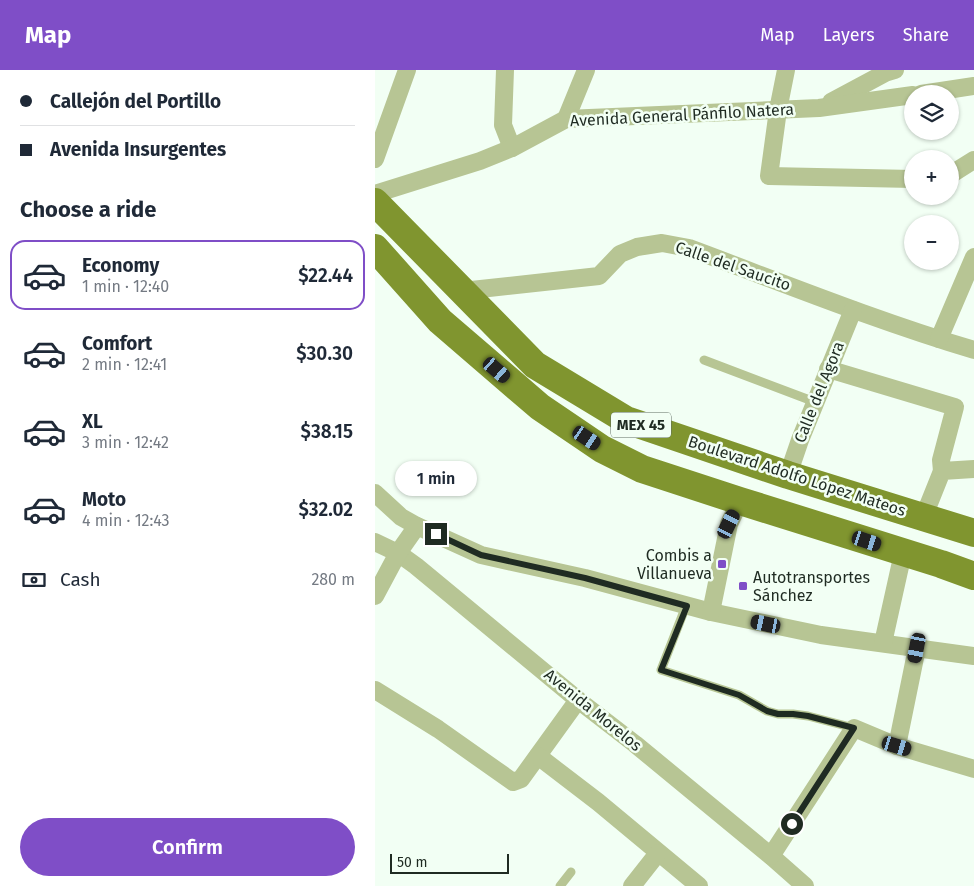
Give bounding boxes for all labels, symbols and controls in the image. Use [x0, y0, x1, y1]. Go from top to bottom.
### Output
text: Map [25, 21, 71, 49]
text: Map [760, 24, 795, 46]
text: Layers [823, 24, 875, 46]
text: Share [903, 24, 949, 46]
map controls [904, 85, 959, 270]
button: layers [904, 85, 959, 140]
text: Callejón del Portillo [50, 90, 221, 113]
street label: Avenida General Pánfilo Natera [570, 100, 794, 130]
text: Avenida Insurgentes [50, 138, 226, 161]
button: + [904, 150, 959, 205]
text: Choose a ride [20, 196, 156, 223]
button: − [904, 215, 959, 270]
street label: Calle del Saucito [673, 237, 793, 295]
icon: car [22, 253, 67, 298]
text: Economy [82, 254, 159, 277]
text: $22.44 [298, 264, 353, 287]
text: 1 min · 12:40 [82, 277, 169, 296]
icon: car [22, 331, 67, 376]
text: Comfort [82, 332, 152, 355]
street label: Calle del Agora [790, 339, 848, 445]
text: $30.30 [296, 342, 353, 365]
car [480, 354, 513, 386]
text: 2 min · 12:41 [82, 355, 167, 374]
icon: car [22, 409, 67, 454]
text: XL [82, 410, 103, 433]
road number: MEX 45 [611, 412, 671, 438]
text: $38.15 [301, 420, 353, 443]
car [570, 423, 603, 453]
street label: Boulevard Adolfo López Mateos [686, 432, 908, 520]
text: 3 min · 12:42 [82, 433, 169, 452]
callout: 1 min [395, 462, 477, 496]
text: 1 min [417, 469, 455, 488]
icon: car [22, 487, 67, 532]
text: Moto [82, 488, 126, 511]
text: $32.02 [298, 498, 353, 521]
car [715, 507, 742, 541]
text: 4 min · 12:43 [82, 511, 170, 530]
route end [425, 523, 447, 545]
car [850, 529, 883, 553]
place label: Combis a Villanueva [637, 546, 712, 583]
marker: Combis a Villanueva [716, 558, 728, 570]
icon: cash [20, 566, 48, 594]
text: Cash [60, 568, 101, 591]
place label: Autotransportes Sánchez [753, 568, 870, 605]
text: 280 m [311, 570, 355, 589]
marker: Autotransportes Sánchez [737, 580, 749, 592]
car [749, 614, 782, 634]
car [906, 632, 927, 664]
street label: Avenida Morelos [540, 665, 646, 755]
car [880, 734, 913, 758]
route start [781, 813, 803, 835]
button: Confirm [20, 818, 355, 876]
scale bar [390, 851, 509, 874]
text: 50 m [397, 854, 428, 871]

